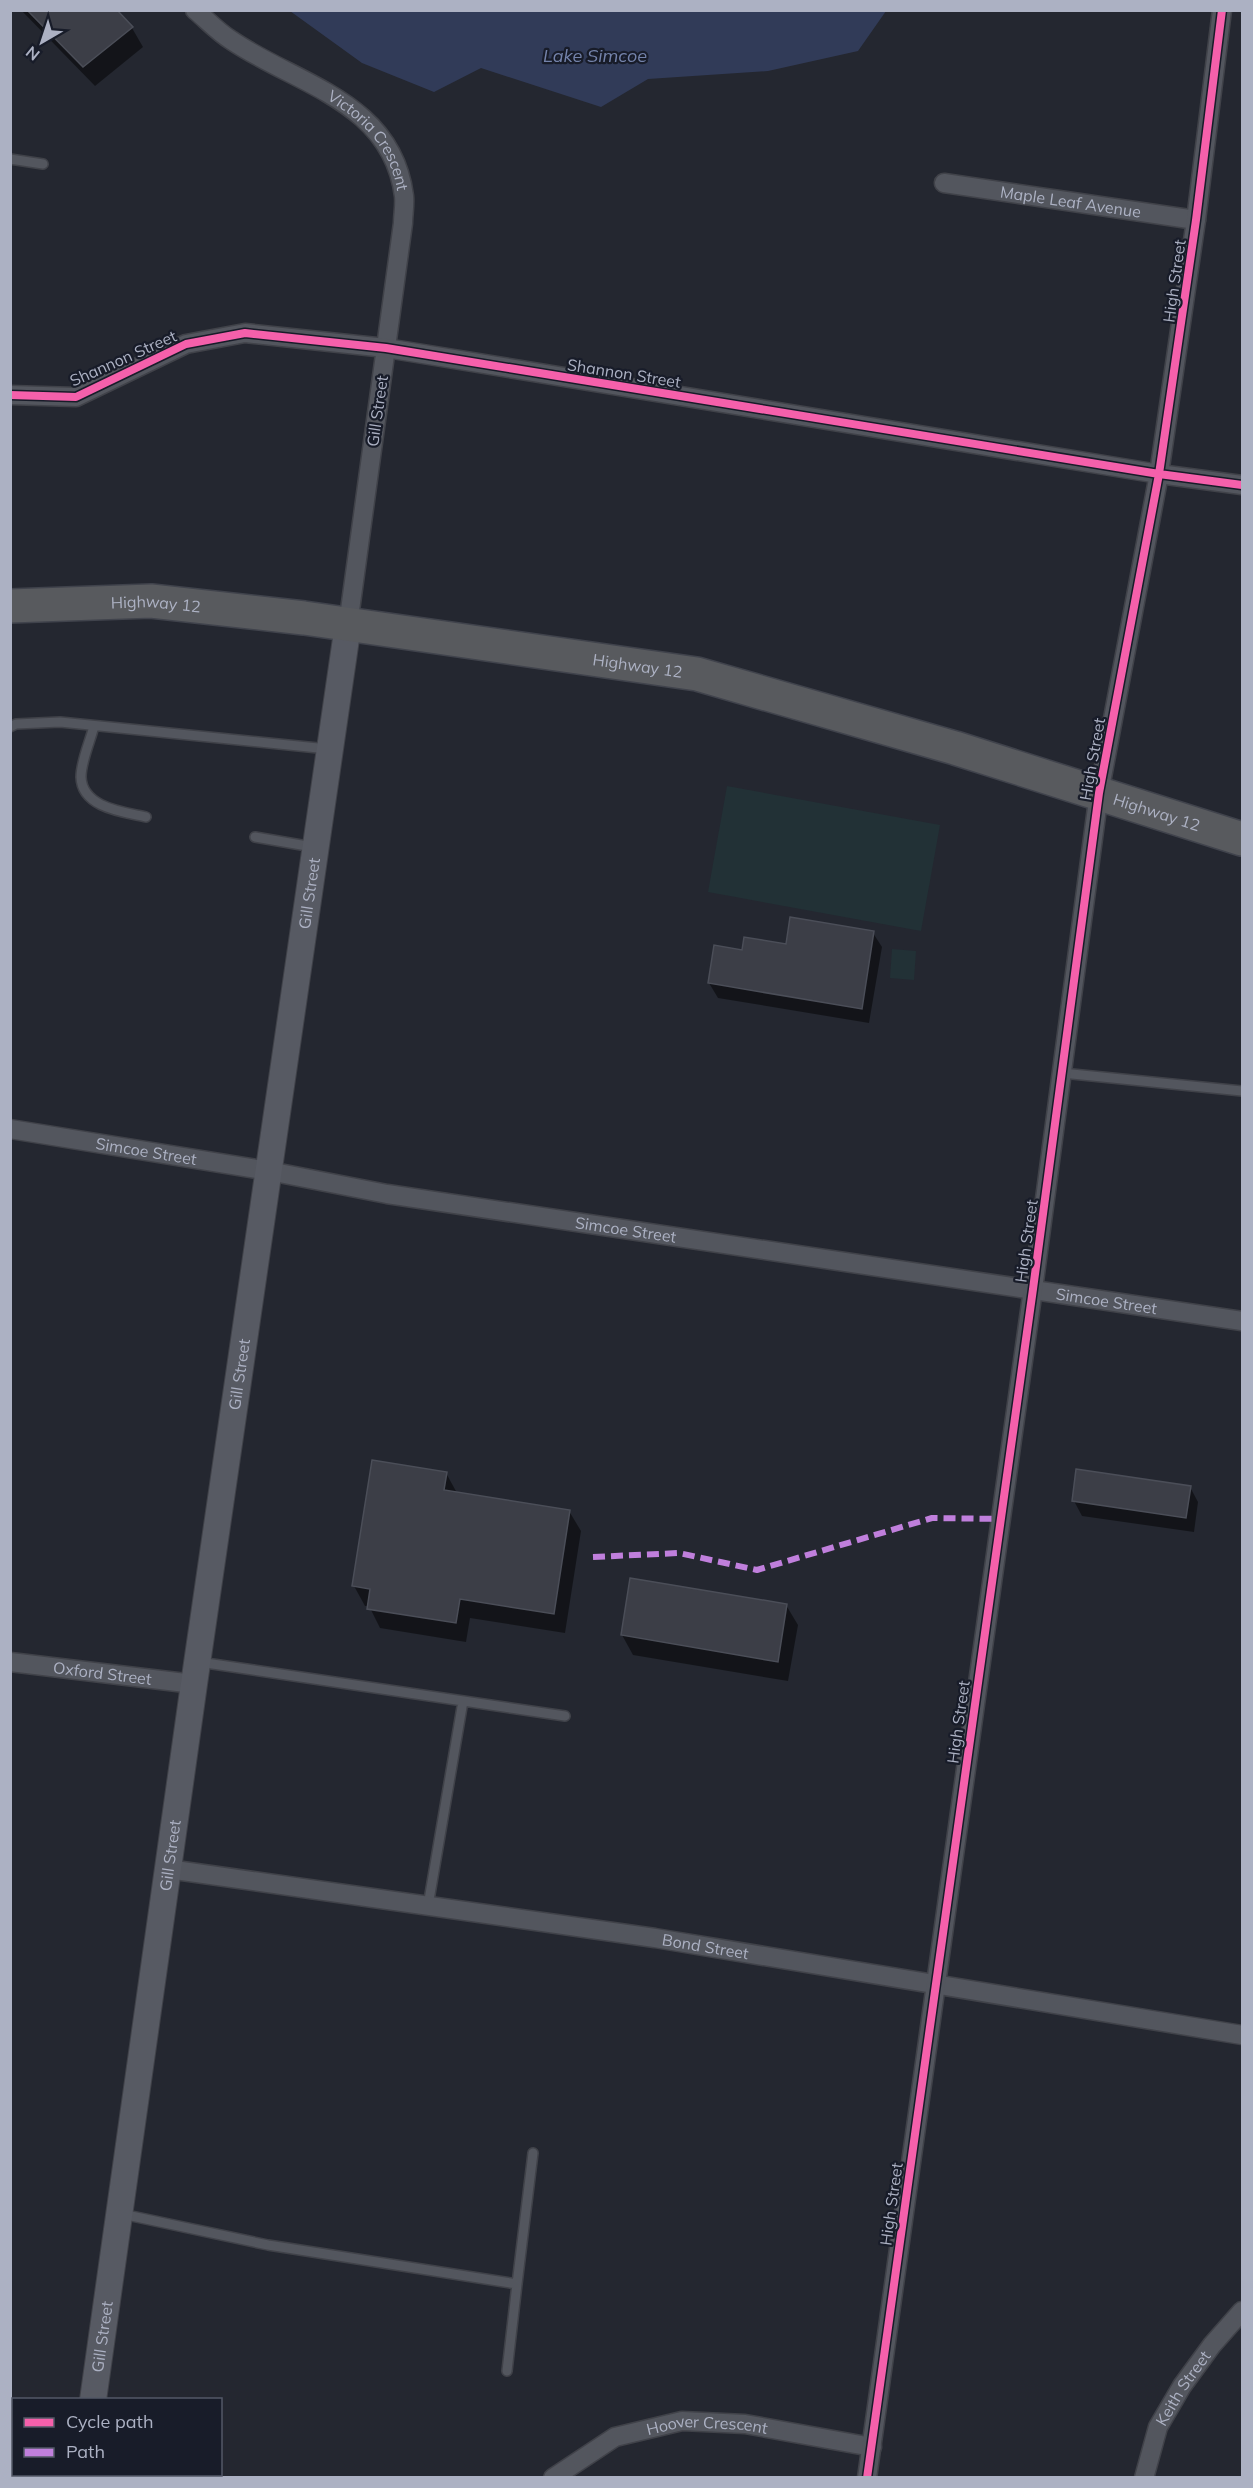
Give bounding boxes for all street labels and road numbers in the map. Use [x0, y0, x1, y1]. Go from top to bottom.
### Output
street label: Victoria Crescent [324, 85, 413, 192]
street label: Maple Leaf Avenue [999, 181, 1142, 222]
street label: High Street [1158, 238, 1190, 324]
street label: Shannon Street [67, 325, 180, 390]
street label: Shannon Street [566, 354, 683, 392]
street label: Gill Street [362, 374, 392, 448]
street label: Highway 12 [110, 590, 202, 616]
street label: Highway 12 [592, 649, 684, 682]
street label: High Street [1075, 716, 1109, 802]
street label: Highway 12 [1111, 789, 1203, 835]
street label: Gill Street [294, 856, 324, 930]
street label: Simcoe Street [94, 1133, 199, 1169]
street label: High Street [1010, 1198, 1042, 1284]
street label: Simcoe Street [574, 1212, 678, 1247]
street label: Simcoe Street [1055, 1283, 1159, 1318]
street label: Gill Street [224, 1337, 254, 1411]
street label: Oxford Street [52, 1657, 153, 1689]
street label: High Street [942, 1679, 974, 1765]
street label: Gill Street [155, 1818, 185, 1892]
street label: Bond Street [661, 1929, 751, 1963]
street label: High Street [875, 2161, 907, 2247]
street label: Gill Street [87, 2299, 117, 2373]
street label: Keith Street [1151, 2346, 1215, 2429]
street label: Hoover Crescent [644, 2411, 770, 2439]

